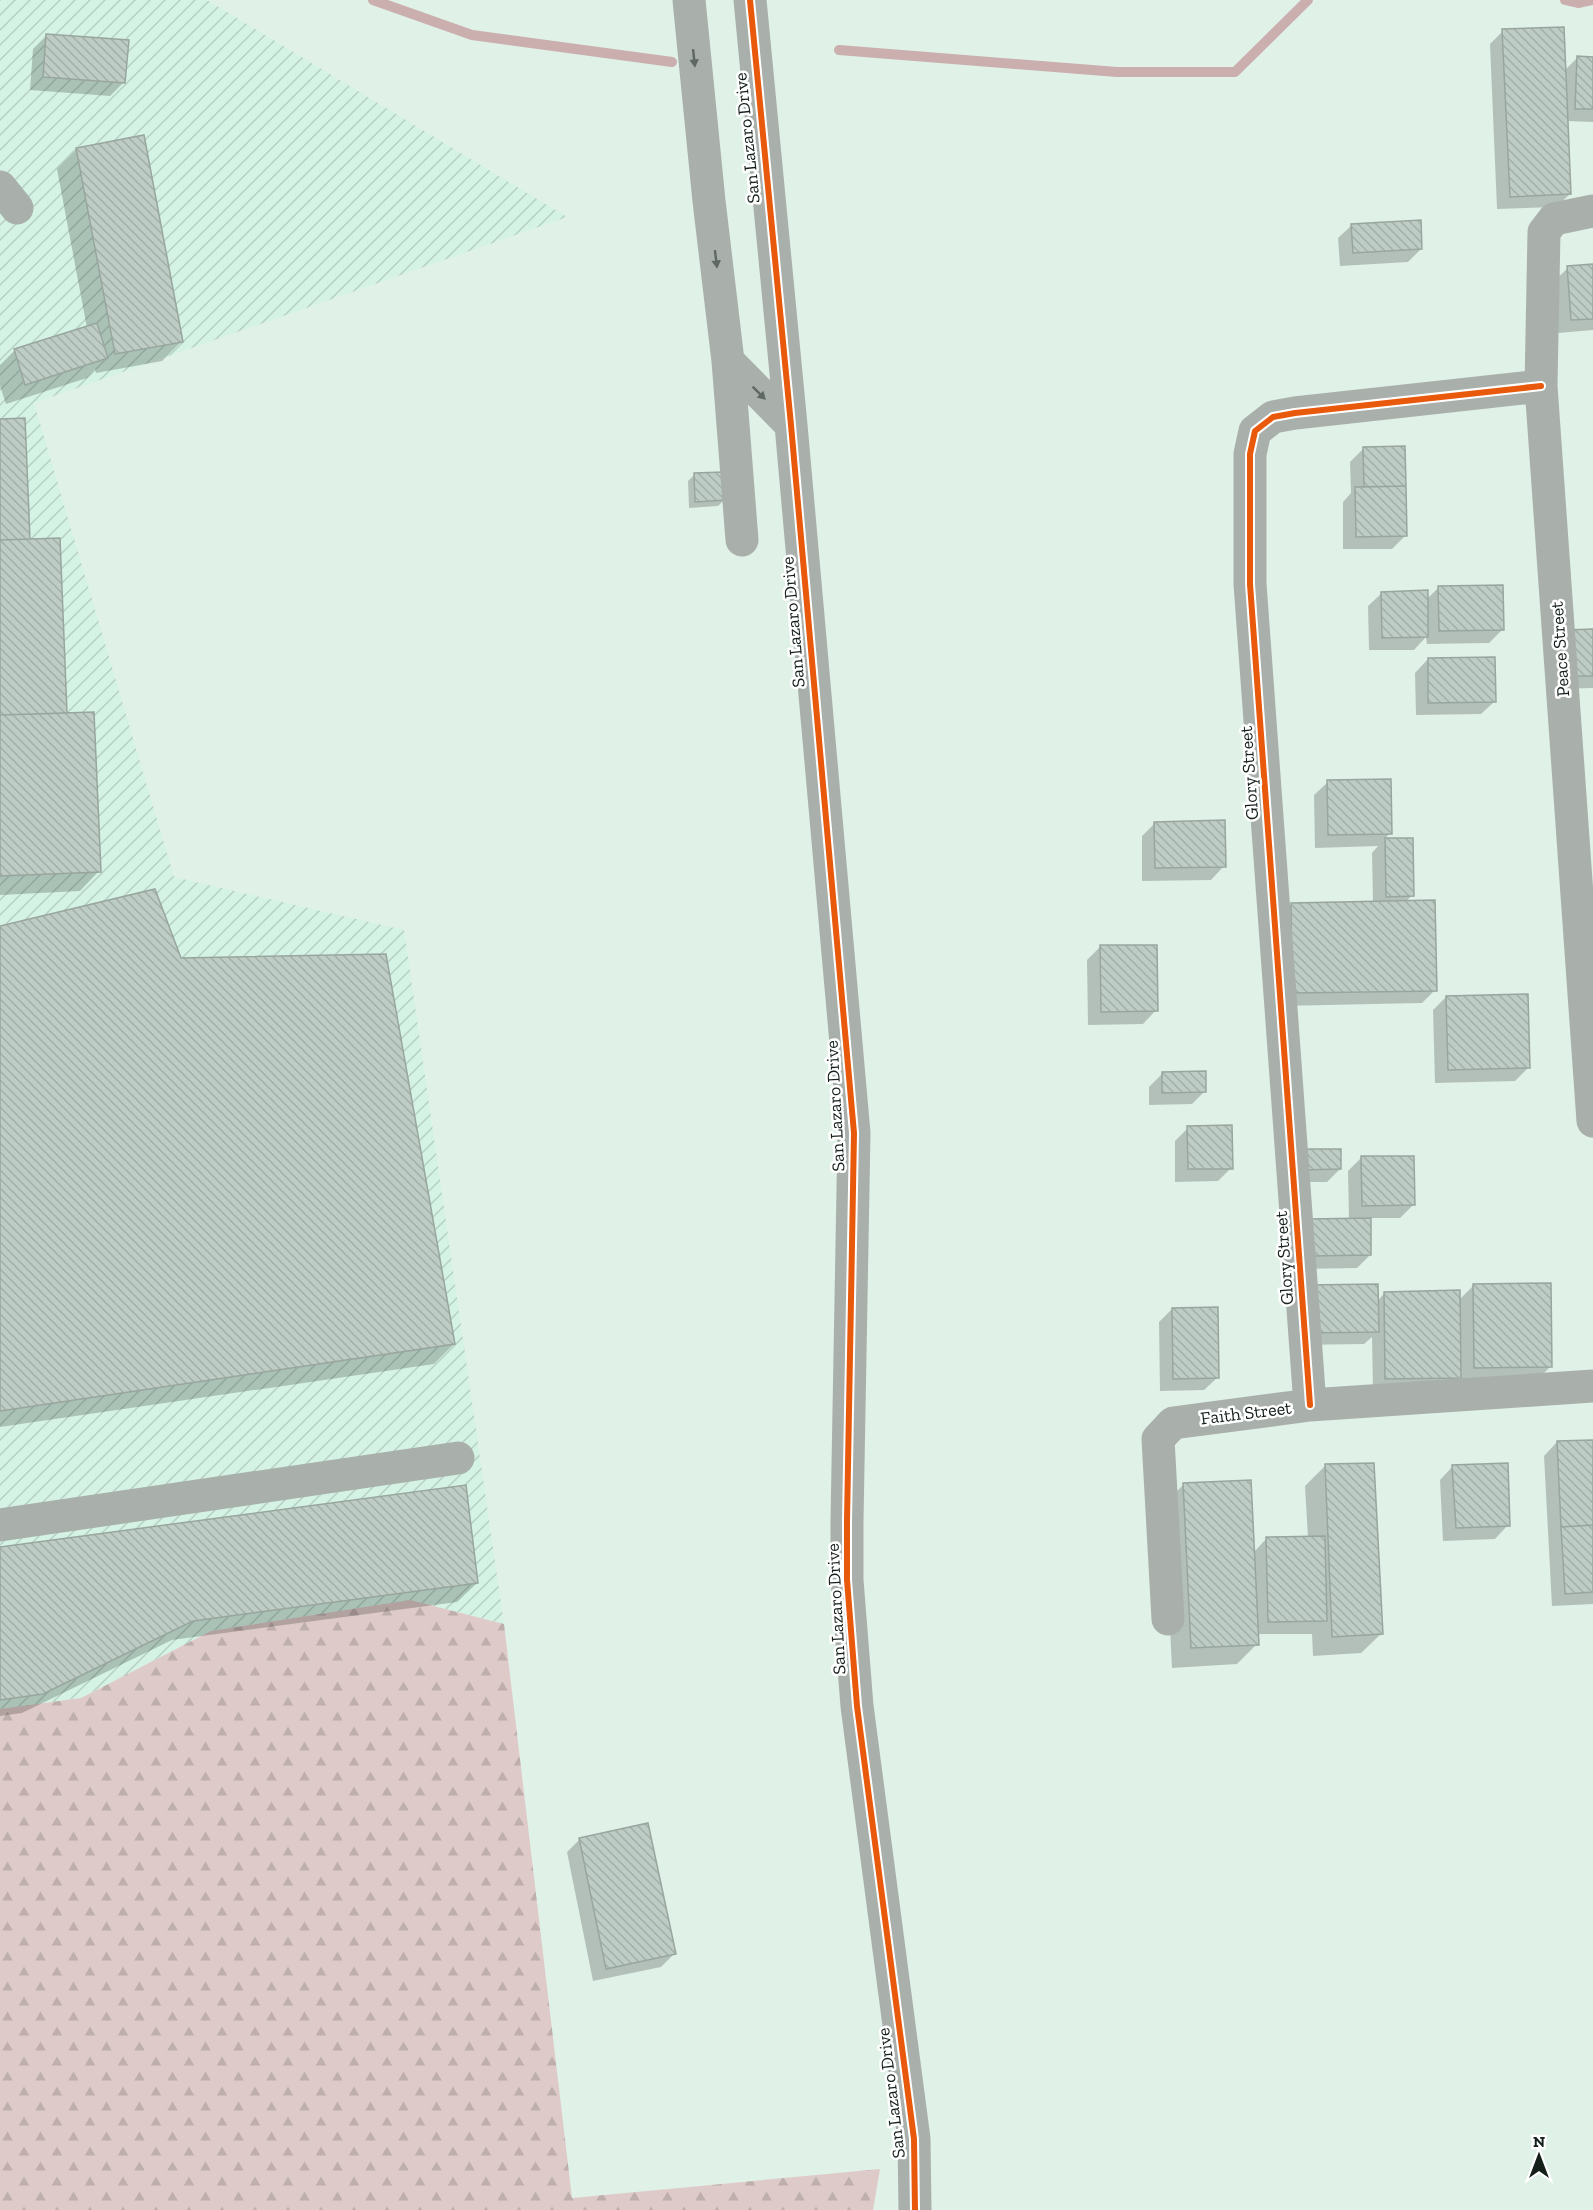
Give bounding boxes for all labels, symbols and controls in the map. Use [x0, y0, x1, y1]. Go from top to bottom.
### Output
one-way arrow [689, 49, 699, 68]
street label: San Lazaro Drive [729, 71, 765, 205]
one-way arrow [711, 250, 720, 269]
one-way arrow [752, 385, 766, 399]
street label: San Lazaro Drive [776, 556, 810, 688]
street label: Peace Street [1546, 600, 1574, 697]
street label: Glory Street [1235, 725, 1263, 821]
street label: San Lazaro Drive [821, 1040, 849, 1172]
street label: Glory Street [1270, 1210, 1298, 1306]
street label: Faith Street [1199, 1396, 1293, 1430]
street label: San Lazaro Drive [822, 1543, 850, 1675]
street label: San Lazaro Drive [872, 2026, 910, 2160]
north arrow [1509, 2126, 1569, 2186]
text: N [1533, 2132, 1545, 2151]

